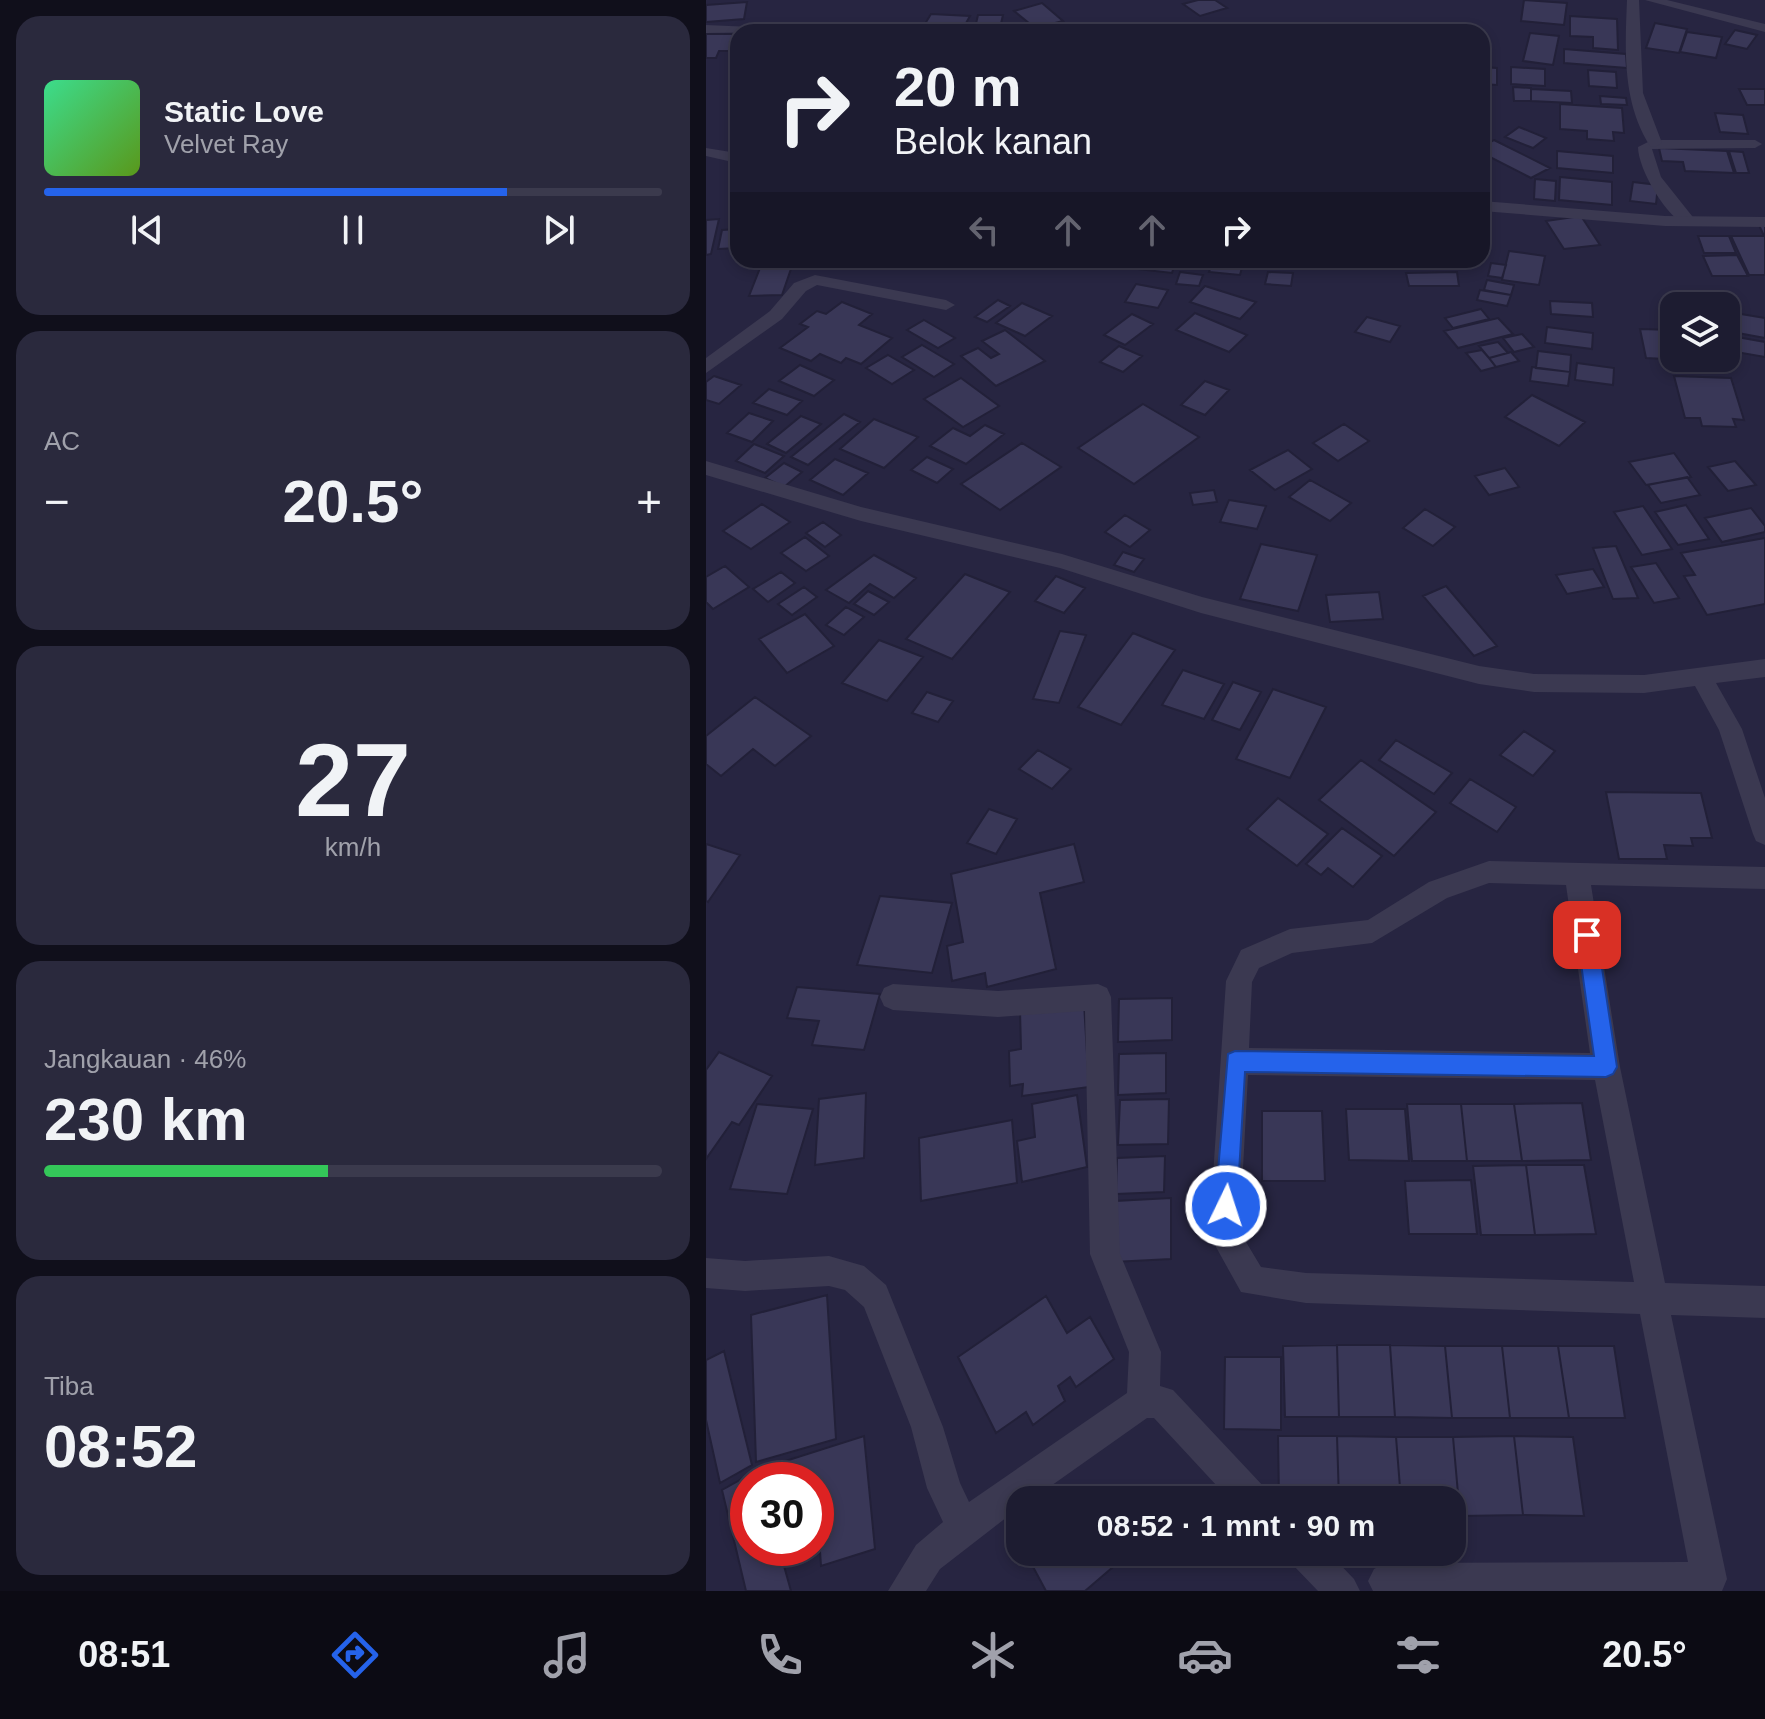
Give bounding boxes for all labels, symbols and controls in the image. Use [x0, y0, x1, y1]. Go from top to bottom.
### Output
text: 20 m [894, 55, 1022, 118]
icon: right [762, 56, 866, 160]
text: Static Love [164, 95, 324, 128]
text: Belok kanan [894, 121, 1092, 162]
text: Velvet Ray [164, 129, 288, 159]
icon: previous [125, 208, 169, 252]
icon: pause [331, 208, 375, 252]
icon: next [537, 208, 581, 252]
icon: left [962, 208, 1006, 252]
icon: ahead [1046, 208, 1090, 252]
icon: ahead [1130, 208, 1174, 252]
icon: right [1214, 208, 1258, 252]
map controls [1660, 292, 1740, 372]
button: layers [1660, 292, 1740, 372]
text: AC [44, 426, 80, 456]
text: 20.5° [283, 468, 423, 535]
text: − [44, 477, 70, 526]
text: + [636, 477, 662, 526]
text: 27 [295, 722, 411, 838]
text: km/h [325, 832, 381, 862]
pin [1553, 901, 1621, 969]
icon: arrive [1565, 913, 1609, 957]
text: Jangkauan · 46% [44, 1044, 246, 1074]
text: 230 km [44, 1086, 248, 1153]
position arrow [1184, 1164, 1268, 1248]
text: Tiba [44, 1371, 94, 1401]
text: 08:52 [44, 1413, 197, 1480]
speed limit sign: 30 [730, 1462, 834, 1566]
text: 08:52 · 1 mnt · 90 m [1097, 1509, 1375, 1542]
icon: directions [327, 1627, 383, 1683]
icon: music [539, 1627, 595, 1683]
icon: phone [752, 1627, 808, 1683]
icon: climate [965, 1627, 1021, 1683]
icon: car [1177, 1627, 1233, 1683]
icon: filters [1390, 1627, 1446, 1683]
text: 08:51 [78, 1634, 170, 1675]
text: 20.5° [1602, 1634, 1687, 1675]

